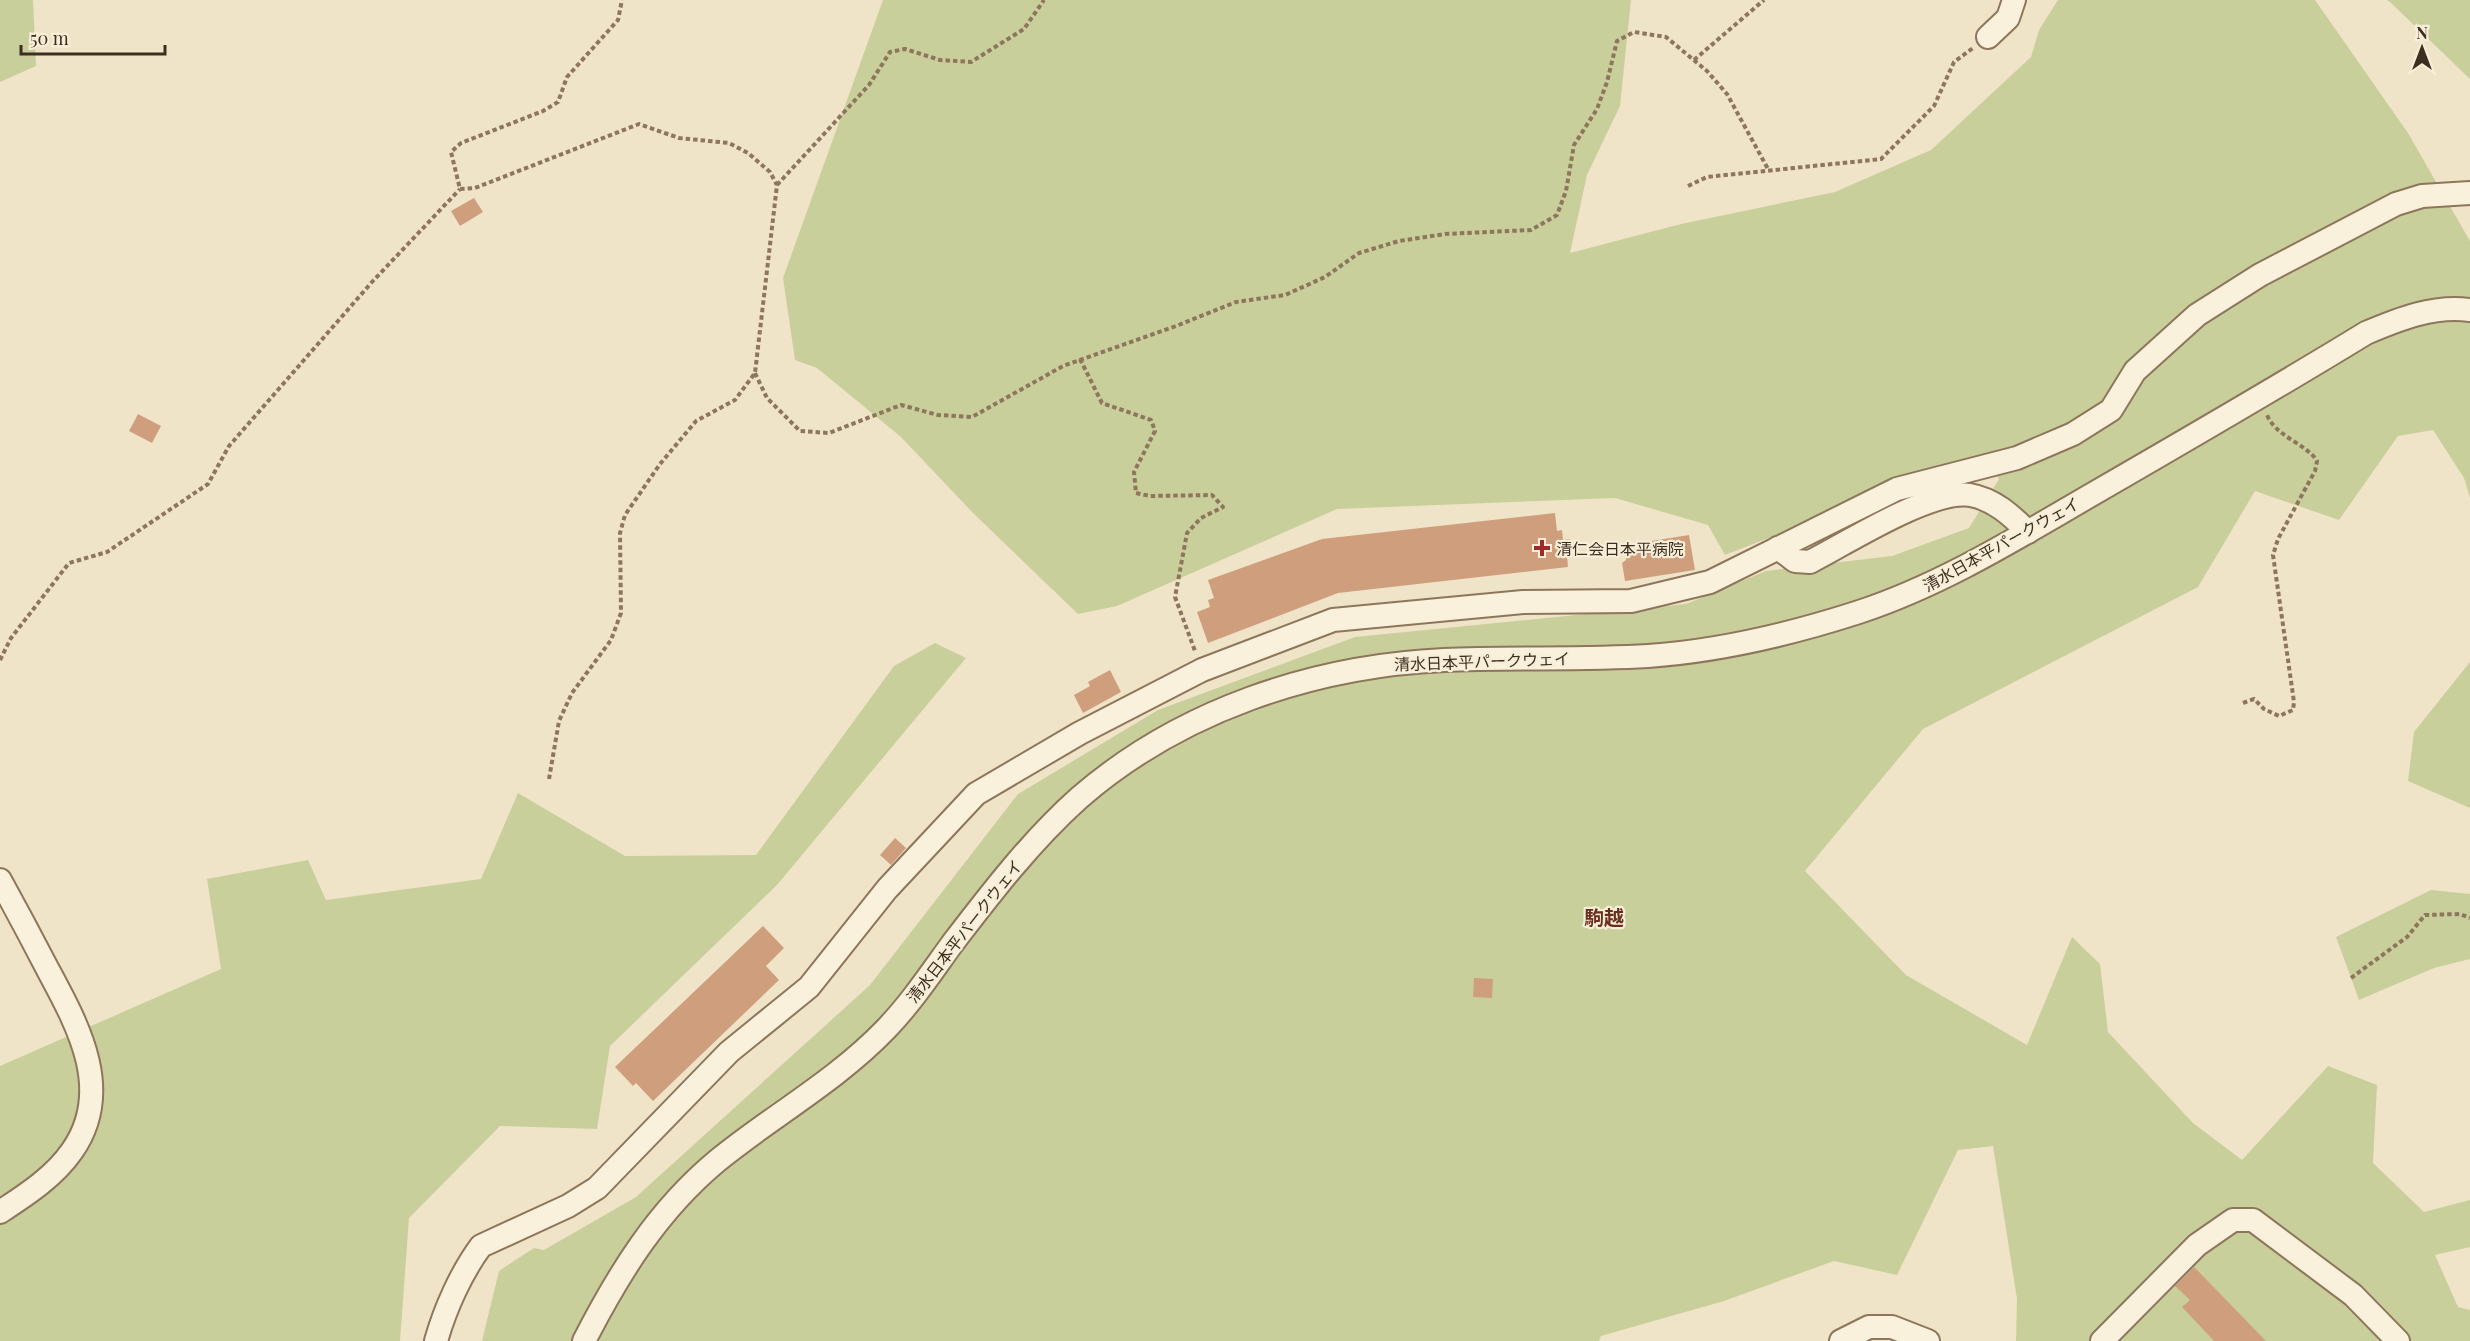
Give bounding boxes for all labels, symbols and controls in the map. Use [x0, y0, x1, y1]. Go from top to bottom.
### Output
scale bar [21, 18, 165, 56]
north arrow [2392, 18, 2452, 78]
text: N [2416, 22, 2428, 43]
text: 50 m [30, 26, 69, 50]
street label: 清水日本平パークウェイ [1919, 492, 2083, 596]
place label: 清仁会日本平病院 [1556, 538, 1684, 559]
marker: 清仁会日本平病院 [1533, 539, 1551, 557]
street label: 清水日本平パークウェイ [1394, 647, 1570, 675]
street label: 清水日本平パークウェイ [902, 855, 1026, 1007]
district label: 駒越 [1584, 903, 1624, 930]

